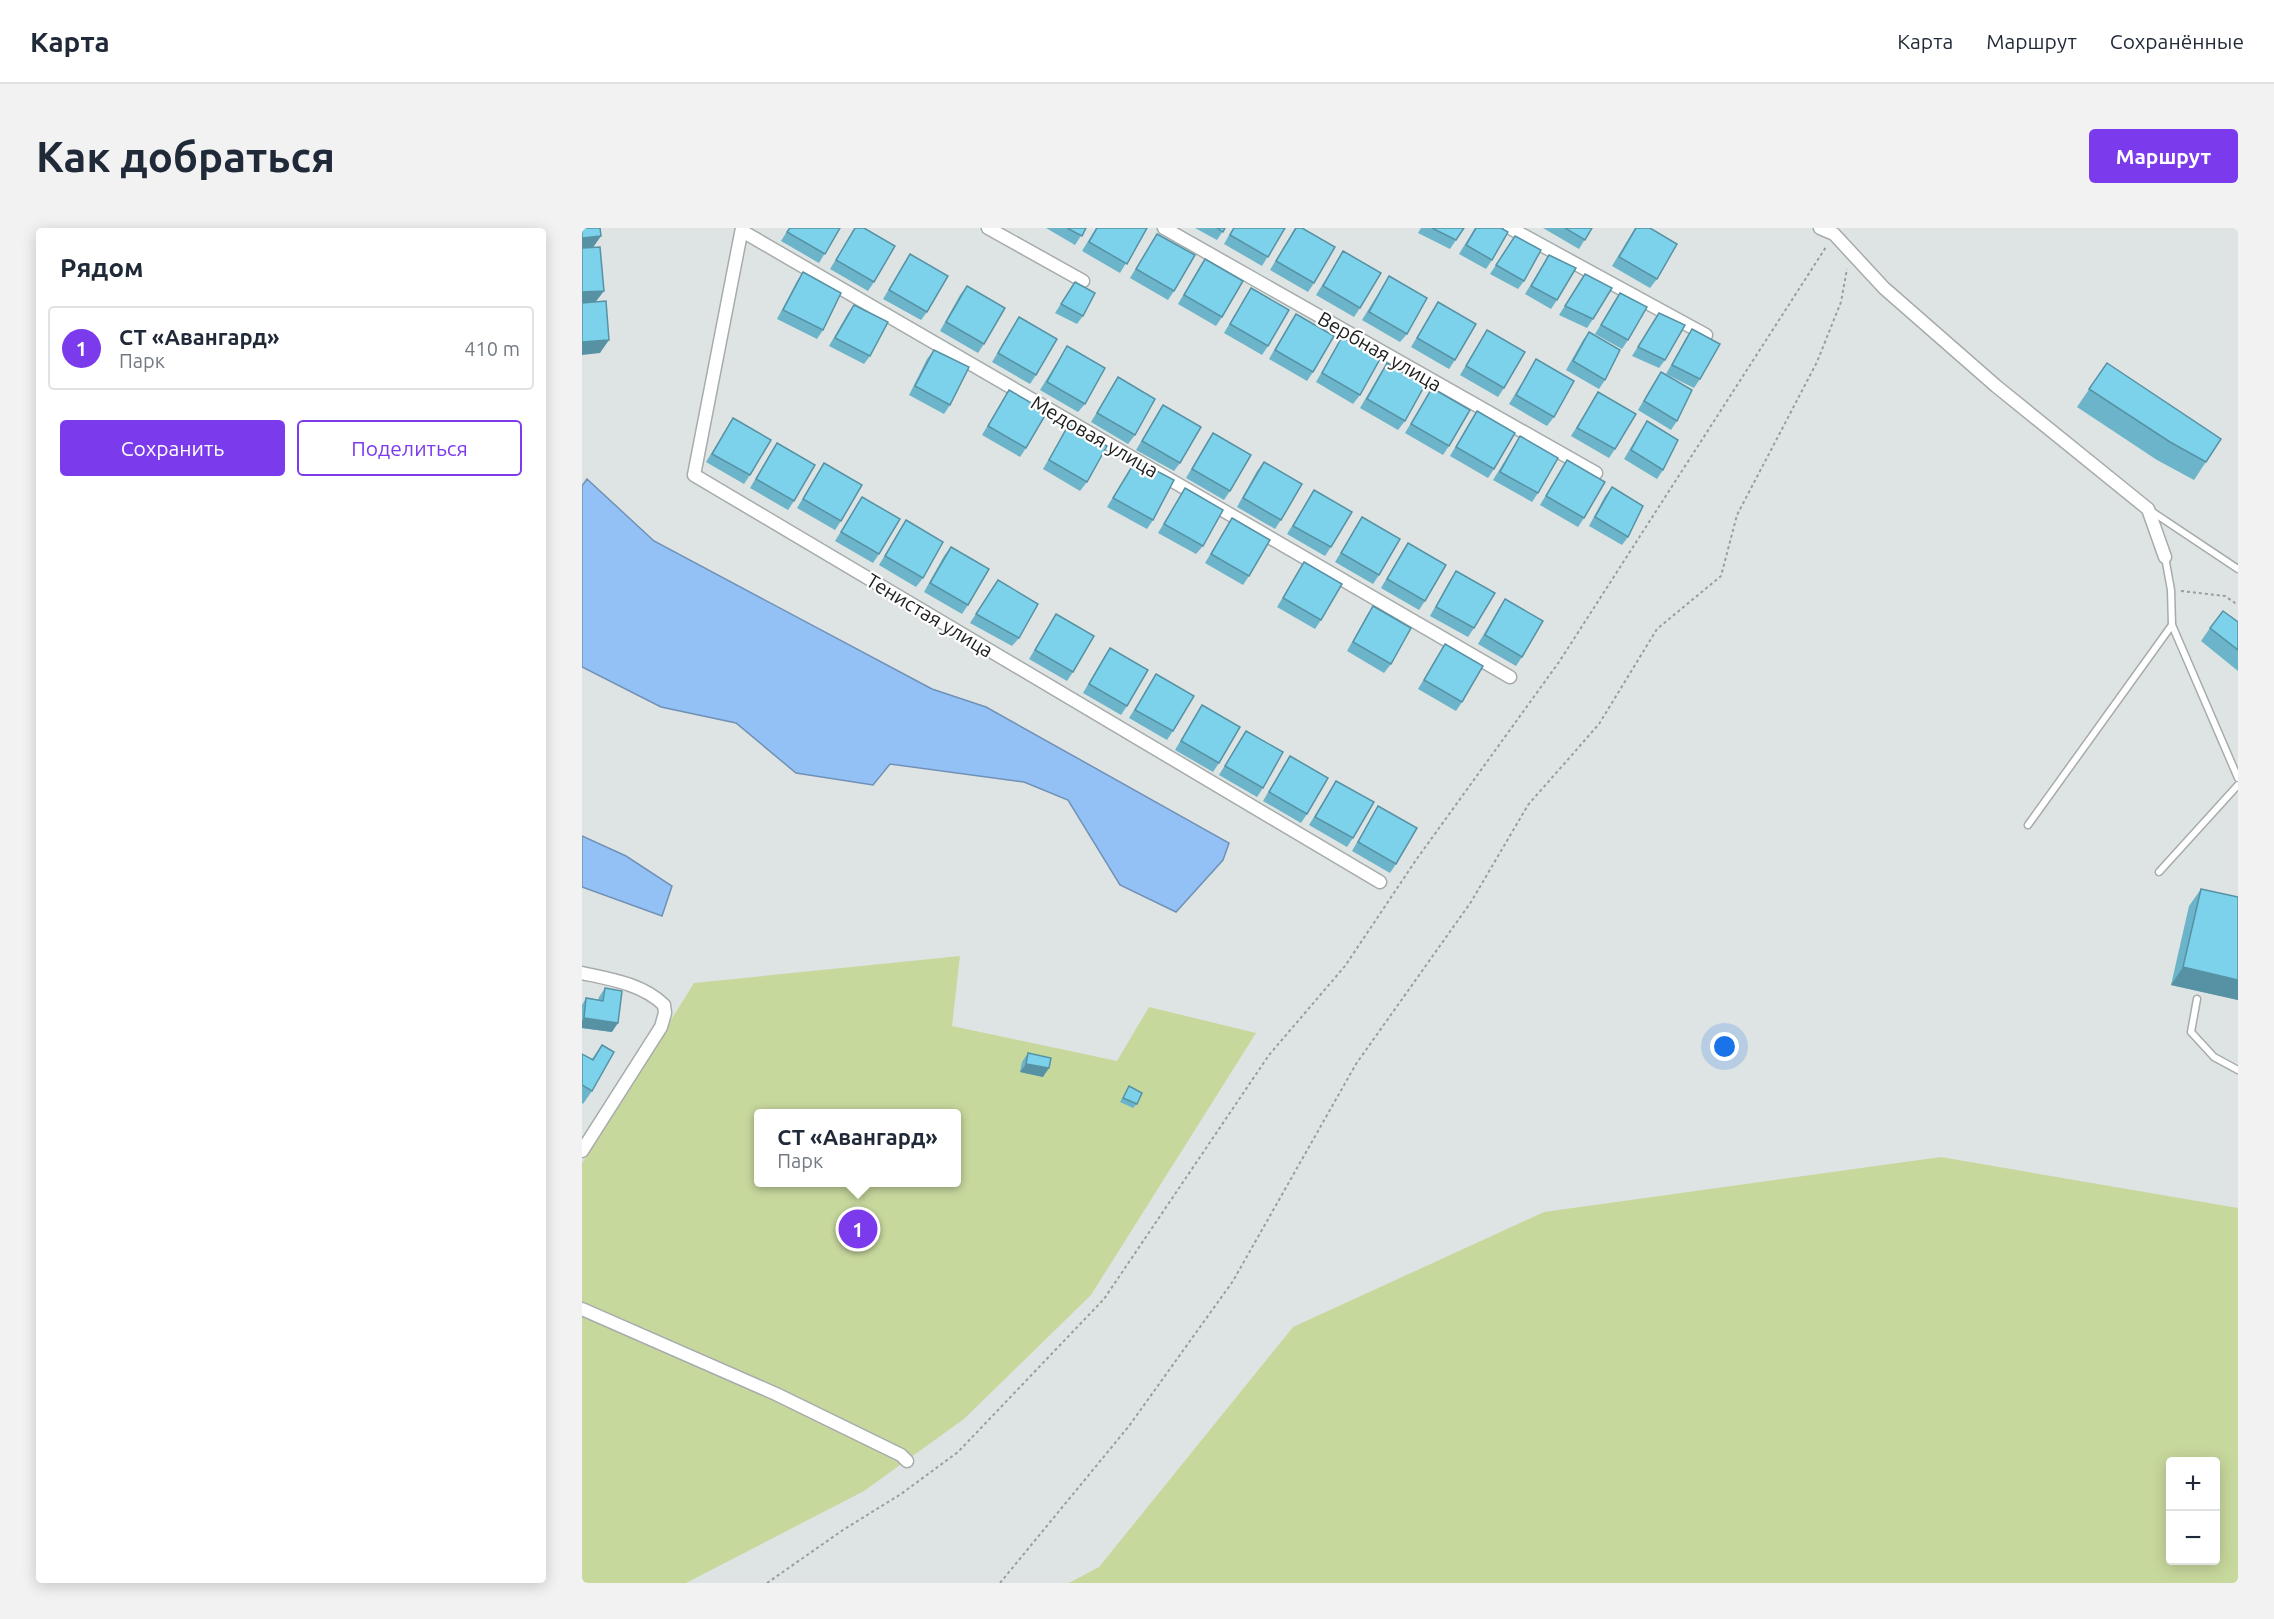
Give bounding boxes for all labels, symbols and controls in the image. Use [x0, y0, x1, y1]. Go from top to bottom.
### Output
text: Карта [30, 26, 110, 57]
text: Карта [1897, 29, 1953, 53]
text: Маршрут [1986, 29, 2077, 53]
text: Сохранённые [2110, 29, 2244, 53]
button: Маршрут [2089, 129, 2238, 183]
text: Как добраться [36, 133, 335, 180]
text: Рядом [60, 253, 144, 282]
street label: Вербная улица [1314, 306, 1446, 396]
text: СТ «Авангард» [119, 324, 279, 349]
text: 1 [76, 337, 87, 360]
text: 410 m [464, 337, 520, 360]
text: Парк [119, 349, 165, 372]
street label: Медовая улица [1027, 390, 1163, 482]
button: Сохранить [60, 420, 285, 476]
button: Поделиться [297, 420, 522, 476]
street label: Тенистая улица [863, 568, 997, 662]
your location [1710, 1032, 1739, 1061]
popup [754, 1109, 961, 1187]
text: СТ «Авангард» [777, 1124, 938, 1149]
text: Парк [777, 1149, 823, 1172]
pin: 1 [838, 1206, 878, 1252]
map controls [2166, 1457, 2220, 1565]
button: + [2166, 1457, 2220, 1511]
button: − [2166, 1511, 2220, 1565]

